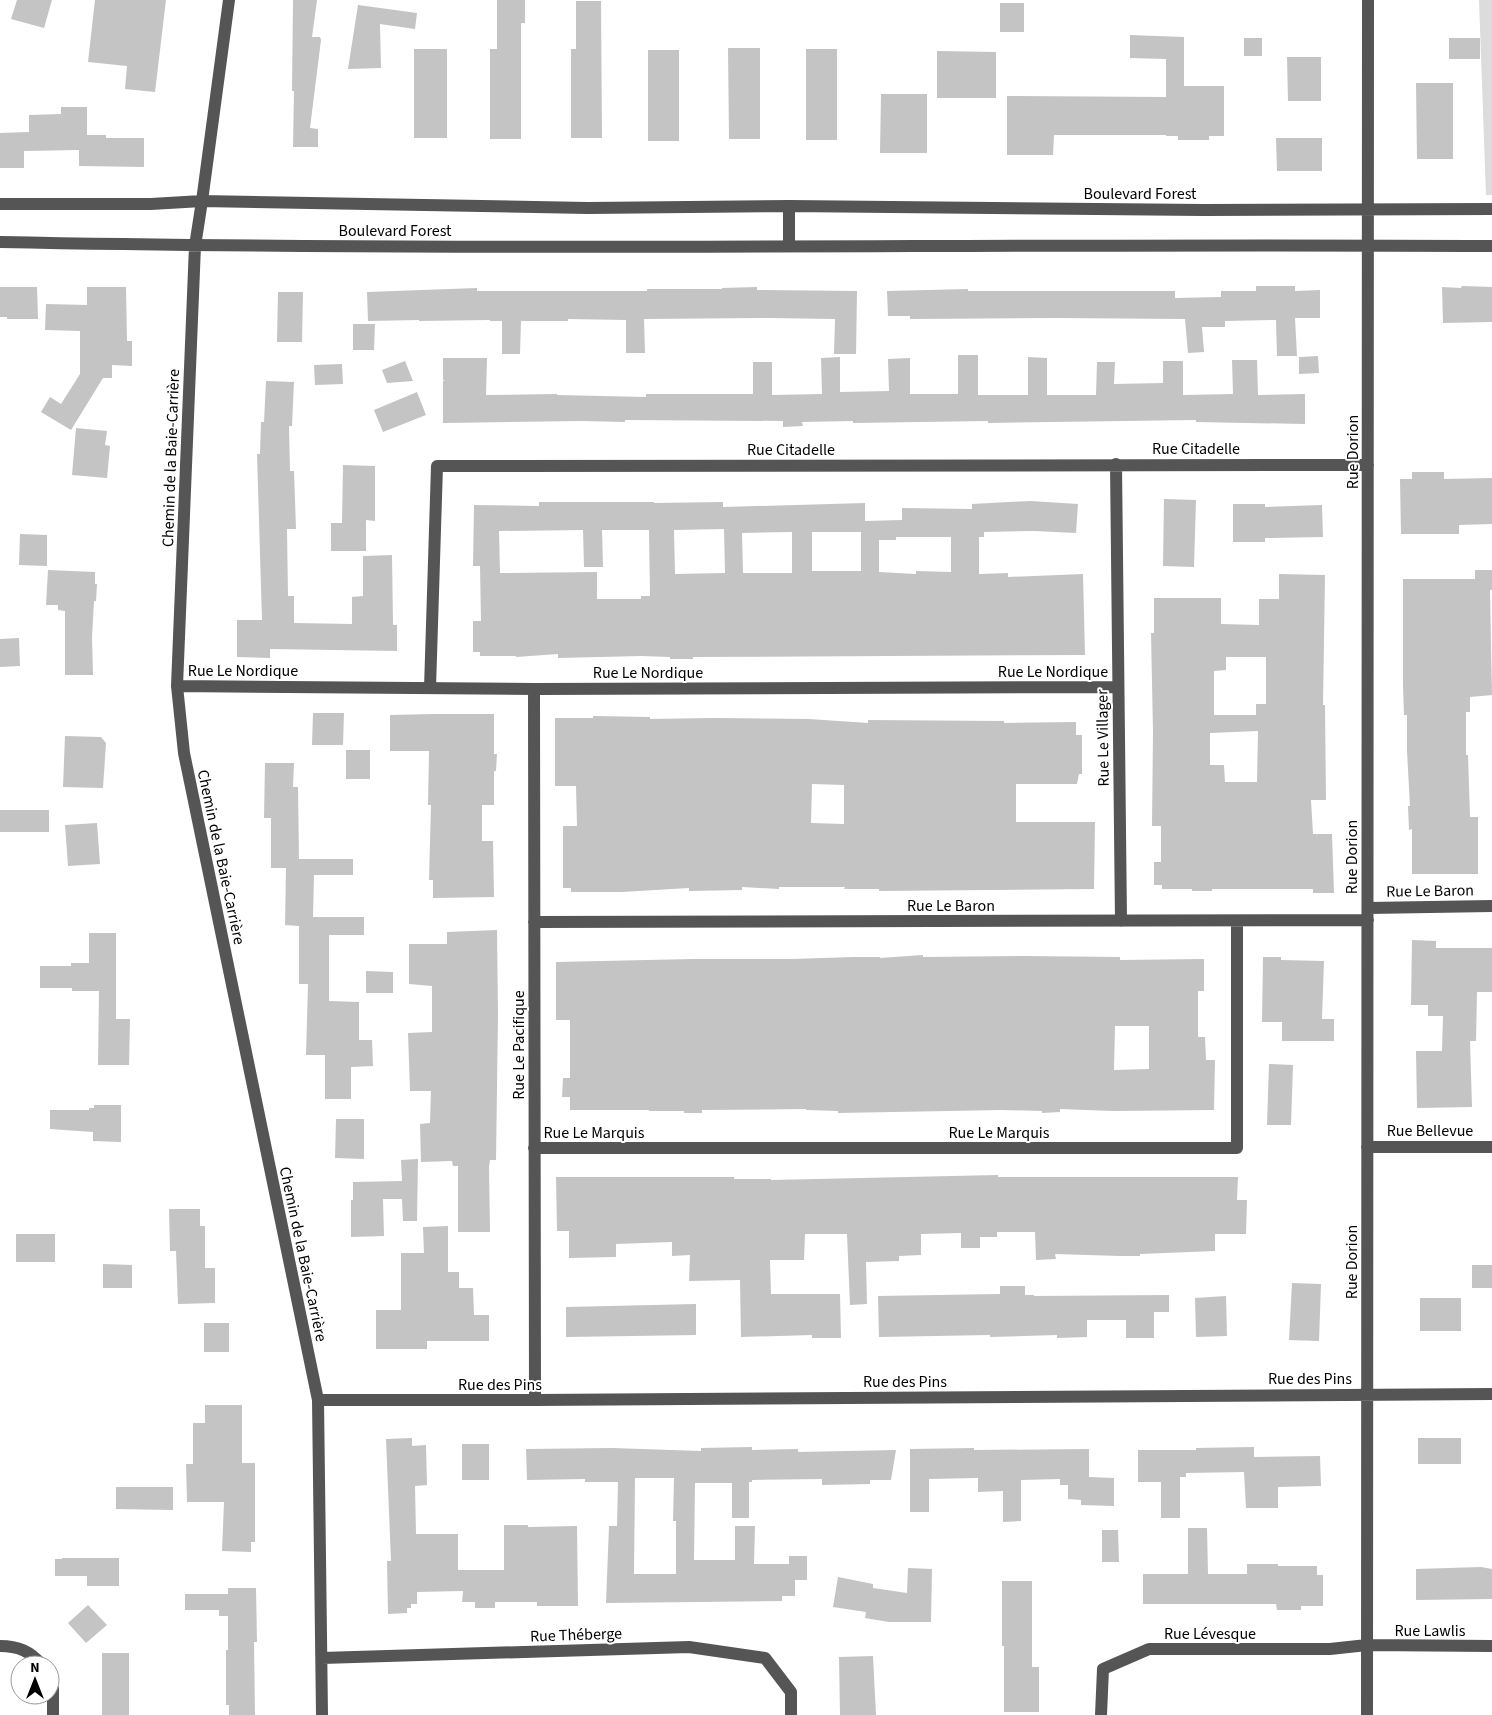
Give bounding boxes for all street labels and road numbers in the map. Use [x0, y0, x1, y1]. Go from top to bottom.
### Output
street label: Boulevard Forest [1083, 183, 1197, 205]
street label: Boulevard Forest [338, 220, 452, 242]
street label: Chemin de la Baie-Carrière [157, 369, 185, 548]
street label: Rue Dorion [1342, 415, 1364, 489]
street label: Rue Citadelle [1152, 438, 1240, 460]
street label: Rue Citadelle [747, 439, 835, 461]
street label: Rue Le Nordique [188, 660, 298, 682]
street label: Rue Le Nordique [998, 661, 1108, 683]
street label: Rue Le Nordique [593, 662, 703, 684]
street label: Rue Le Villager [1091, 689, 1115, 787]
street label: Chemin de la Baie-Carrière [192, 768, 250, 947]
street label: Rue Dorion [1341, 820, 1363, 894]
street label: Rue Le Baron [1386, 879, 1474, 903]
street label: Rue Le Baron [907, 895, 995, 917]
street label: Rue Le Pacifique [508, 990, 530, 1100]
street label: Rue Bellevue [1387, 1120, 1473, 1142]
street label: Rue Le Marquis [544, 1122, 645, 1144]
street label: Rue Le Marquis [949, 1122, 1050, 1144]
street label: Chemin de la Baie-Carrière [274, 1165, 332, 1344]
street label: Rue Dorion [1341, 1225, 1363, 1299]
street label: Rue des Pins [1268, 1368, 1352, 1390]
street label: Rue des Pins [863, 1371, 947, 1393]
street label: Rue des Pins [458, 1374, 542, 1396]
street label: Rue Lawlis [1394, 1620, 1466, 1642]
street label: Rue Théberge [530, 1622, 623, 1648]
street label: Rue Lévesque [1164, 1623, 1256, 1645]

